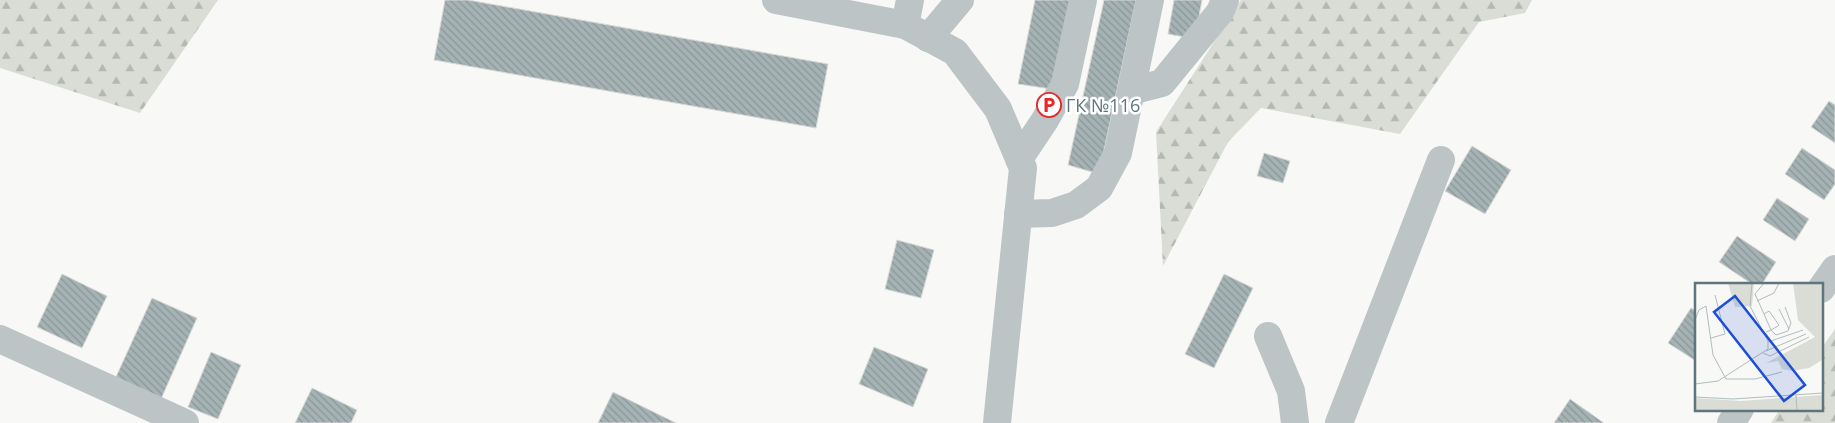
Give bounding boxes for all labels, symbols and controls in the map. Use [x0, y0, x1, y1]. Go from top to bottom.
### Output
parking icon: ГК №116 [1036, 92, 1062, 118]
place label: ГК №116 [1066, 93, 1140, 117]
inset map [1695, 283, 1822, 410]

